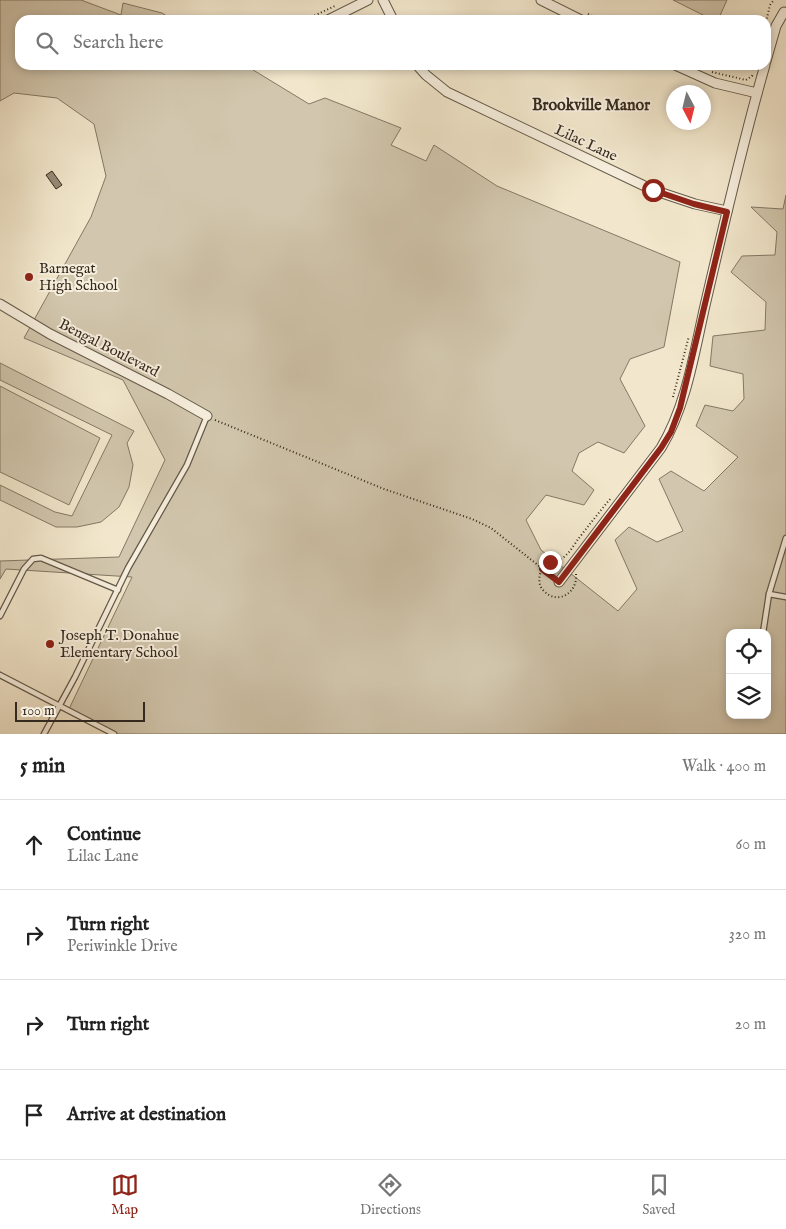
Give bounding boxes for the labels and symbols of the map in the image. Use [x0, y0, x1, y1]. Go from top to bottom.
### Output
north arrow [666, 85, 711, 130]
district label: Brookville Manor [532, 96, 650, 116]
street label: Lilac Lane [552, 120, 620, 166]
route start [642, 179, 665, 202]
place label: Barnegat High School [39, 259, 118, 295]
marker: Barnegat High School [23, 271, 35, 283]
street label: Bengal Boulevard [56, 315, 163, 382]
route end [539, 551, 562, 574]
place label: Joseph T. Donahue Elementary School [58, 626, 179, 662]
marker: Joseph T. Donahue Elementary School [44, 638, 56, 650]
scale bar [15, 699, 145, 722]

